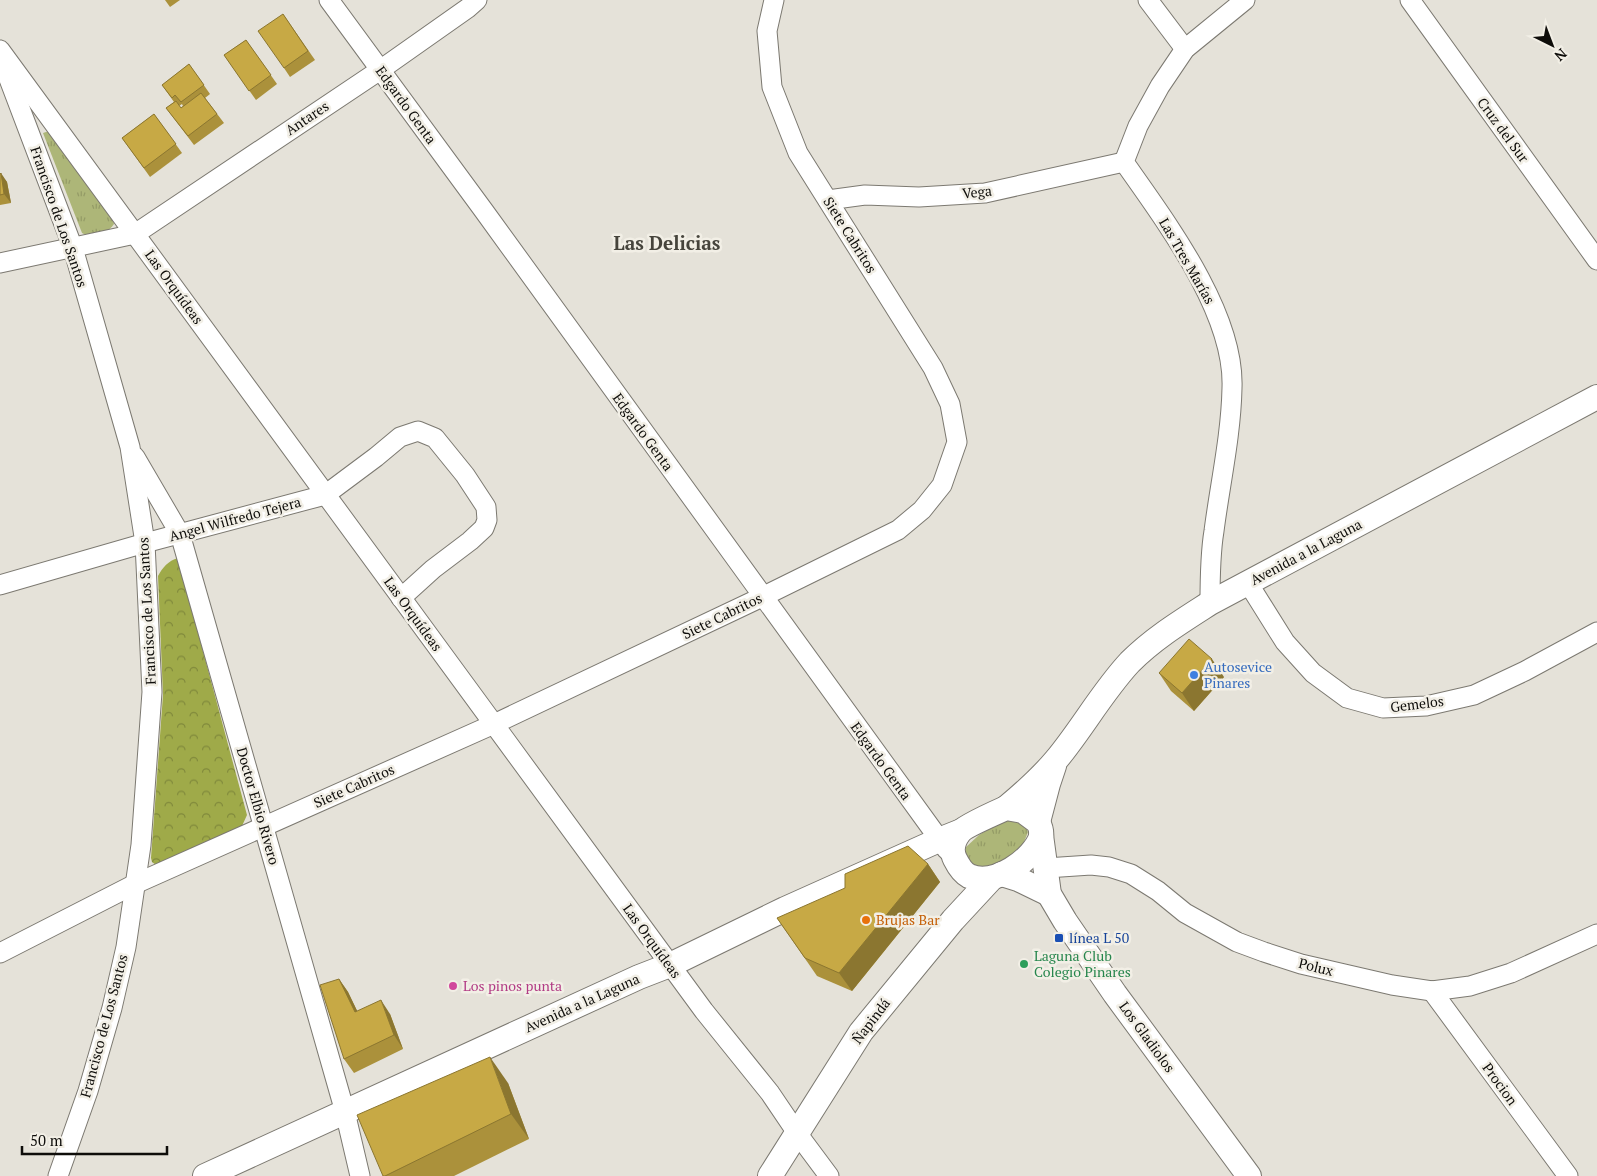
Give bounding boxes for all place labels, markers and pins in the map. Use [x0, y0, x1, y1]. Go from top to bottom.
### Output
place label: Autosevice Pinares [1204, 657, 1272, 692]
marker: Autosevice Pinares [1188, 669, 1200, 681]
place label: Brujas Bar [876, 910, 940, 929]
marker: Brujas Bar [860, 914, 872, 926]
place label: línea L 50 [1069, 928, 1129, 947]
marker: línea L 50 [1053, 932, 1065, 944]
place label: Laguna Club Colegio Pinares [1034, 946, 1131, 981]
marker: Laguna Club Colegio Pinares [1018, 958, 1030, 970]
place label: Los pinos punta [463, 976, 562, 995]
marker: Los pinos punta [447, 980, 459, 992]

